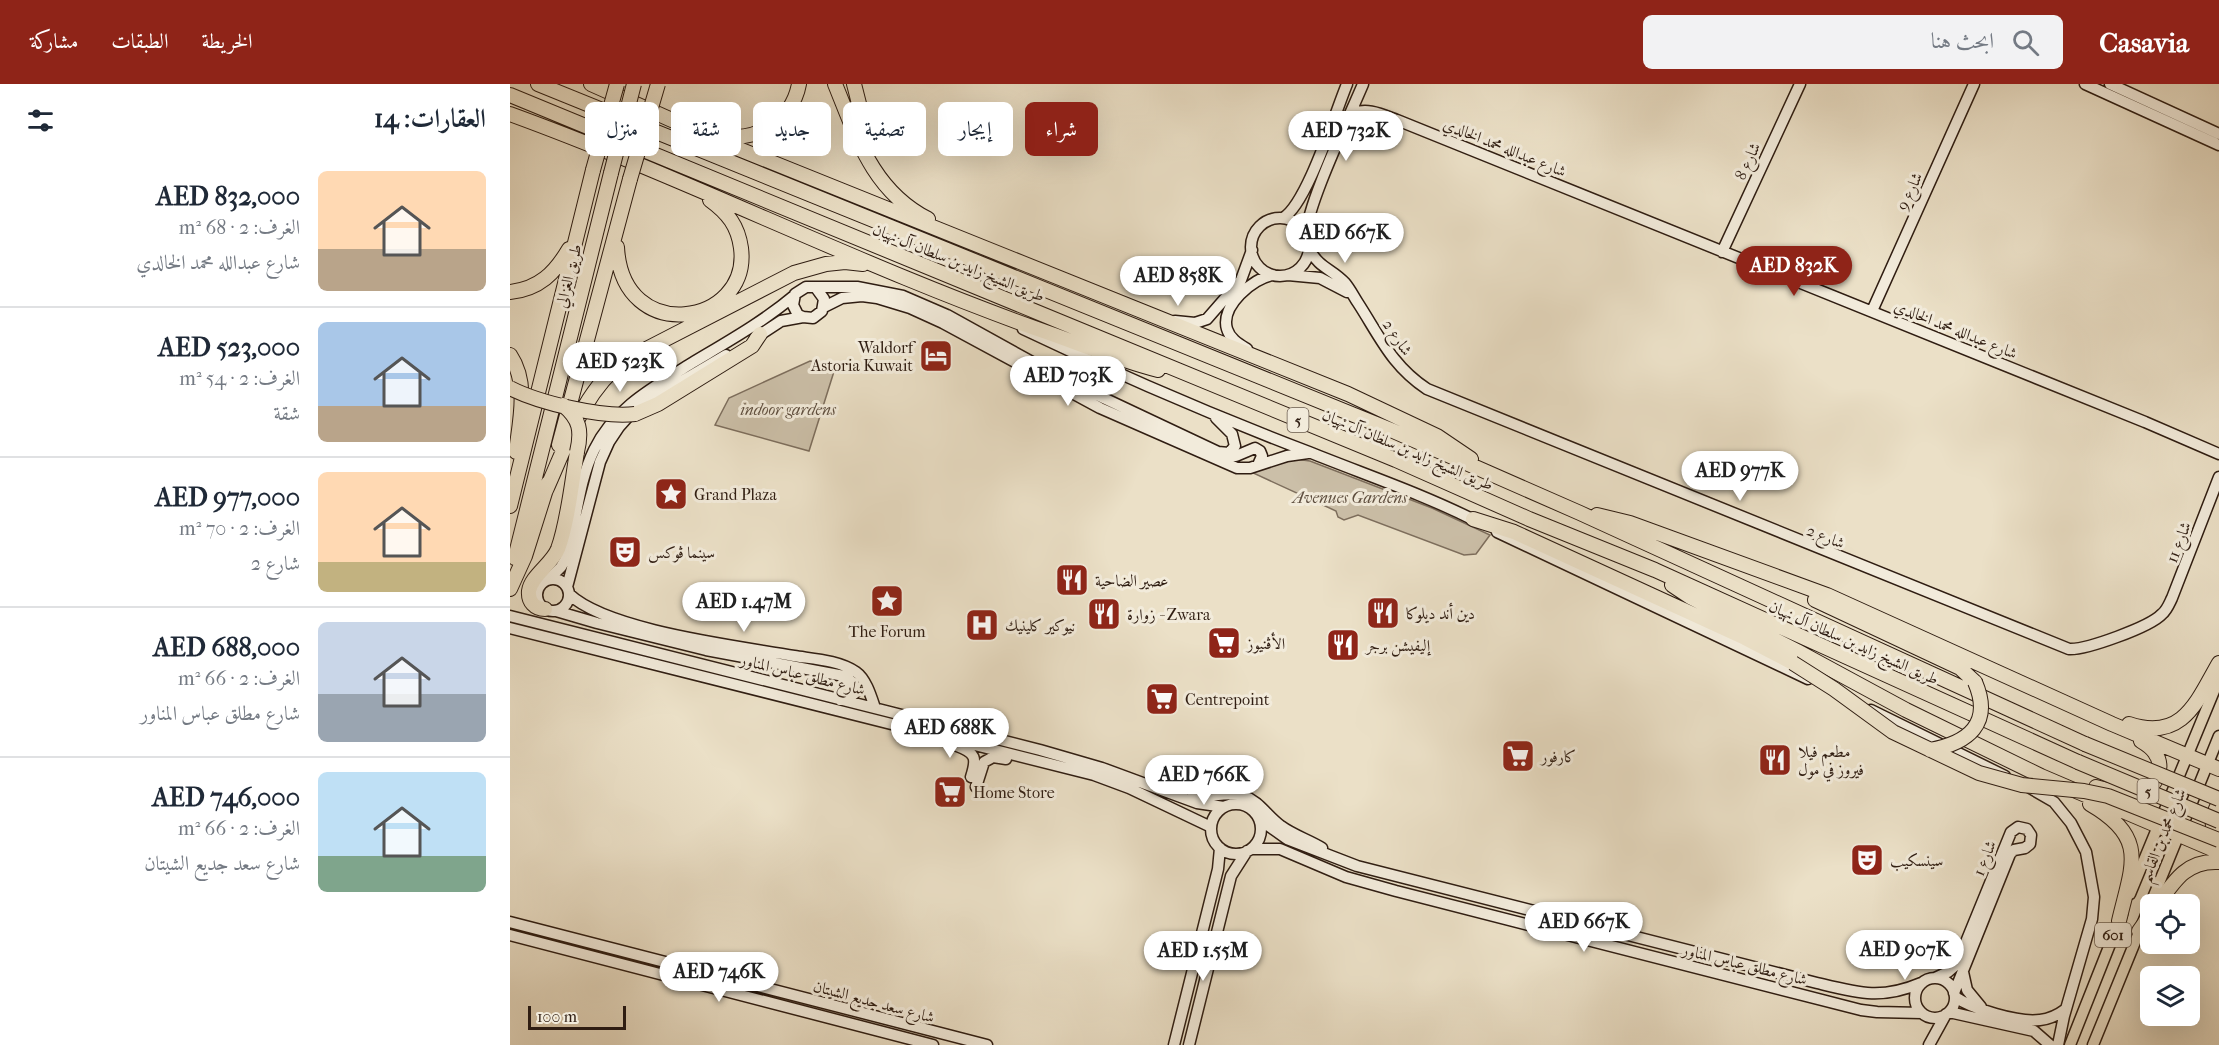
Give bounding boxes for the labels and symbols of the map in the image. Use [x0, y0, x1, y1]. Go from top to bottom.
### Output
pin: AED 732K [1284, 111, 1408, 162]
street label: شارع عبدالله محمد الخالدي [1439, 114, 1569, 185]
street label: شارع 8 [1731, 139, 1768, 185]
street label: شارع 9 [1892, 169, 1930, 215]
pin: AED 667K [1283, 213, 1407, 264]
street label: طريق الشيخ زايد بن سلطان آل نهيان [868, 219, 1048, 310]
street label: طريق الغزالي [551, 242, 589, 311]
pin: AED 832K [1732, 246, 1856, 297]
pin: AED 858K [1116, 256, 1240, 307]
street label: شارع عبدالله محمد الخالدي [1890, 296, 2020, 367]
street label: شارع 2 [1375, 316, 1416, 361]
place label: Waldorf Astoria Kuwait [810, 338, 917, 375]
hotel icon: Waldorf Astoria Kuwait [918, 338, 954, 374]
pin: AED 523K [558, 342, 682, 393]
pin: AED 703K [1006, 356, 1130, 407]
park label: indoor gardens [740, 400, 837, 419]
street label: طريق الشيخ زايد بن سلطان آل نهيان [1318, 405, 1496, 499]
road number: 5 [1288, 408, 1308, 432]
pin: AED 977K [1678, 451, 1802, 502]
place icon: Grand Plaza [653, 476, 689, 512]
place label: Grand Plaza [694, 485, 777, 504]
park label: Avenues Gardens [1291, 488, 1408, 507]
street label: شارع 11 [2162, 519, 2199, 567]
street label: شارع 2 [1802, 520, 1848, 556]
theatre icon: سينما ڤوكس [607, 534, 643, 570]
place label: سينما ڤوكس [648, 543, 715, 563]
restaurant icon: عصير الضاحية [1054, 562, 1090, 598]
place label: عصير الضاحية [1095, 571, 1168, 590]
pin: AED 1.47M [675, 582, 813, 633]
place icon: The Forum [869, 583, 905, 619]
restaurant icon: دين أند ديلوكا [1365, 595, 1401, 631]
restaurant icon: زوارة - Zwara [1086, 596, 1122, 632]
street label: طريق الشيخ زايد بن سلطان آل نهيان [1764, 596, 1942, 693]
place label: دين أند ديلوكا [1406, 602, 1475, 624]
place label: زوارة - Zwara [1127, 605, 1211, 624]
hospital icon: نيوكير كلينيك [964, 607, 1000, 643]
place label: نيوكير كلينيك [1005, 616, 1075, 636]
place label: The Forum [848, 622, 926, 641]
supermarket icon: الأڤنيوز [1206, 625, 1242, 661]
restaurant icon: إليفيشن برجر [1325, 627, 1361, 663]
place label: الأڤنيوز [1245, 632, 1285, 654]
place label: إليفيشن برجر [1364, 636, 1432, 657]
street label: شارع مطلق عباس المناور [736, 649, 867, 703]
supermarket icon: Centrepoint [1144, 681, 1180, 717]
place label: Centrepoint [1185, 690, 1270, 709]
pin: AED 688K [888, 708, 1012, 759]
supermarket icon: كارفور [1500, 738, 1536, 774]
restaurant icon: مطعم فيلا فيروز في مول [1757, 742, 1793, 778]
place label: مطعم فيلا فيروز في مول [1798, 742, 1864, 782]
place label: كارفور [1539, 747, 1576, 767]
pin: AED 766K [1142, 755, 1266, 806]
supermarket icon: Home Store [932, 774, 968, 810]
road number: 5 [2138, 779, 2158, 803]
place label: Home Store [973, 783, 1055, 802]
street label: شارع محمد بن القاسم [2135, 785, 2196, 888]
street label: شارع 1 [1969, 838, 2004, 880]
theatre icon: سينسكيب [1849, 842, 1885, 878]
place label: سينسكيب [1890, 851, 1943, 871]
pin: AED 667K [1522, 902, 1646, 953]
road number: 601 [2095, 923, 2131, 947]
pin: AED 907K [1843, 930, 1967, 981]
pin: AED 1.55M [1134, 931, 1272, 982]
street label: شارع مطلق عباس المناور [1678, 939, 1809, 993]
pin: AED 746K [657, 952, 781, 1003]
street label: شارع سعد جديع الشيتان [810, 976, 937, 1033]
scale bar [528, 1003, 626, 1030]

